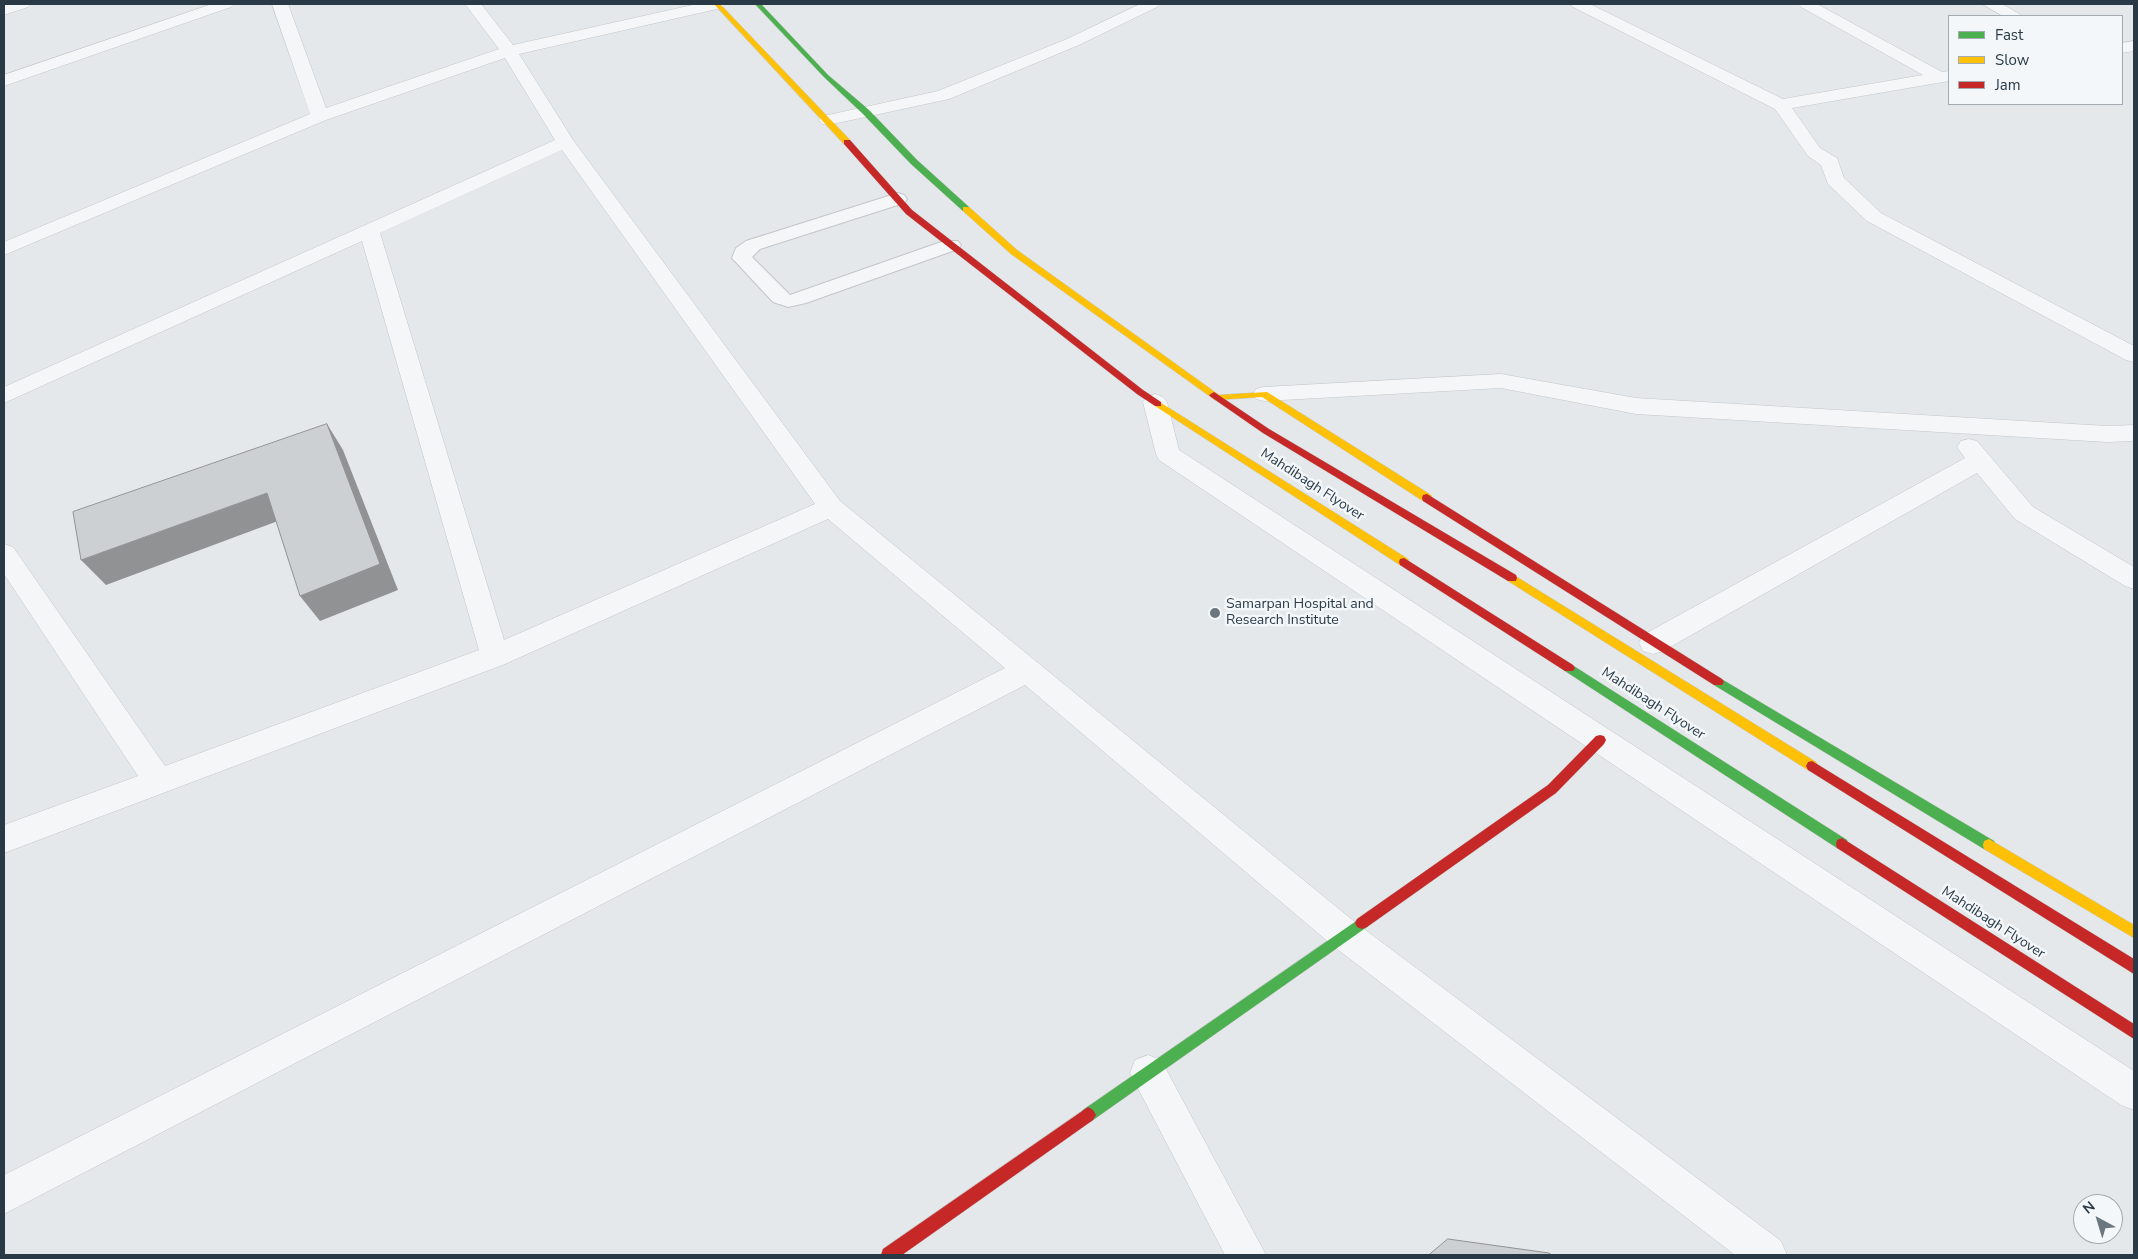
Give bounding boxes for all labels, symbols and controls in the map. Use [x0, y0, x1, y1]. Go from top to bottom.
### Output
legend [1948, 15, 2123, 105]
text: Fast [1995, 25, 2023, 45]
text: Slow [1995, 50, 2029, 70]
text: Jam [1995, 75, 2021, 95]
street label: Mahdibagh Flyover [1257, 445, 1367, 525]
place label: Samarpan Hospital and Research Institute [1226, 597, 1374, 630]
marker: Samarpan Hospital and Research Institute [1208, 606, 1222, 620]
street label: Mahdibagh Flyover [1598, 664, 1708, 744]
street label: Mahdibagh Flyover [1938, 883, 2048, 963]
north arrow [2073, 1194, 2123, 1244]
text: N [2079, 1197, 2099, 1218]

